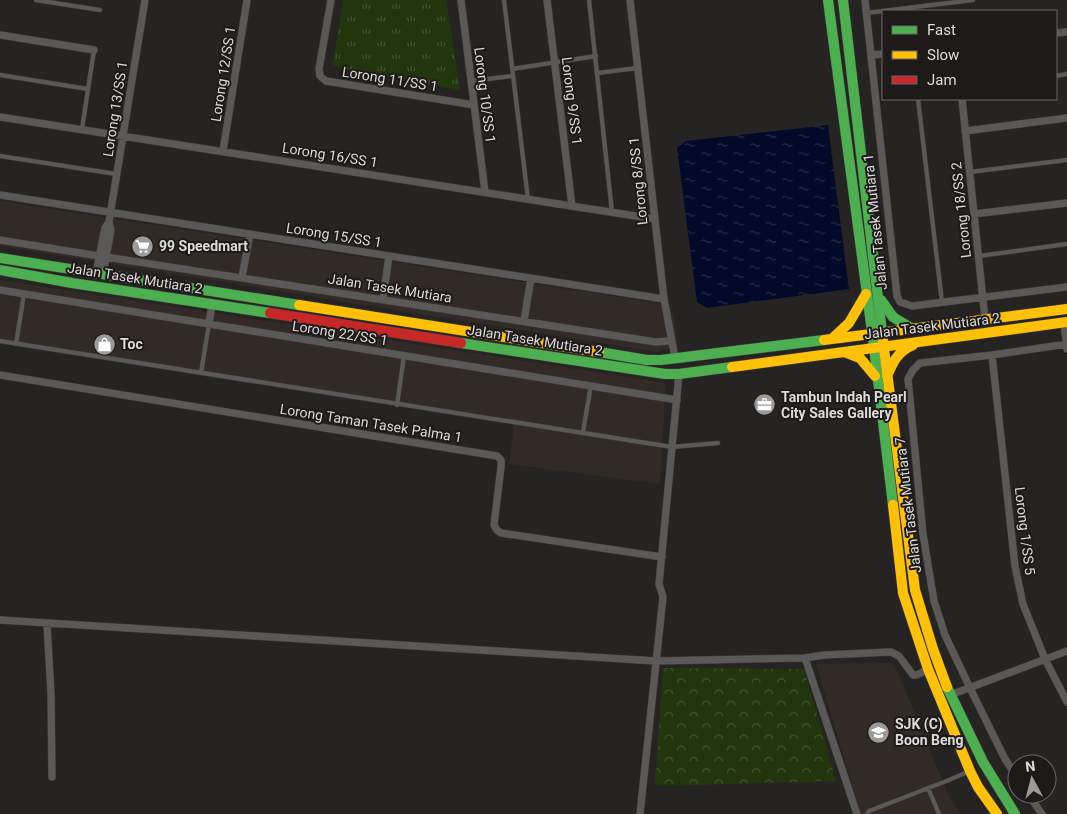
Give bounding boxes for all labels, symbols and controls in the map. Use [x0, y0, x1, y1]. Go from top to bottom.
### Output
legend [882, 10, 1057, 100]
text: Fast [927, 21, 956, 39]
street label: Lorong 12/SS 1 [208, 25, 238, 123]
street label: Lorong 10/SS 1 [471, 46, 499, 144]
text: Slow [927, 46, 959, 64]
street label: Lorong 9/SS 1 [559, 56, 585, 146]
street label: Lorong 13/SS 1 [100, 60, 130, 158]
street label: Lorong 11/SS 1 [341, 64, 439, 94]
text: Jam [927, 71, 957, 89]
street label: Lorong 8/SS 1 [625, 136, 651, 226]
street label: Lorong 16/SS 1 [281, 140, 379, 170]
street label: Jalan Tasek Mutiara 1 [860, 153, 890, 291]
street label: Lorong 18/SS 2 [948, 161, 974, 259]
street label: Lorong 15/SS 1 [285, 220, 383, 250]
supermarket icon: 99 Speedmart [131, 234, 155, 258]
place label: 99 Speedmart [159, 238, 248, 254]
street label: Jalan Tasek Mutiara 2 [66, 259, 204, 297]
street label: Jalan Tasek Mutiara [327, 270, 453, 306]
street label: Jalan Tasek Mutiara 2 [863, 310, 1001, 342]
street label: Lorong 22/SS 1 [291, 318, 389, 348]
street label: Jalan Tasek Mutiara 2 [466, 321, 604, 359]
shop icon: Toc [92, 332, 116, 356]
place label: Toc [120, 336, 143, 352]
place label: Tambun Indah Pearl City Sales Gallery [781, 389, 907, 421]
office icon: Tambun Indah Pearl City Sales Gallery [753, 393, 777, 417]
street label: Lorong Taman Tasek Palma 1 [279, 401, 463, 445]
street label: Jalan Tasek Mutiara 7 [892, 436, 924, 574]
street label: Lorong 1/SS 5 [1012, 486, 1038, 576]
place label: SJK (C) Boon Beng [895, 716, 963, 748]
school or university icon: SJK (C) Boon Beng [867, 720, 891, 744]
north arrow [1007, 754, 1057, 804]
text: N [1025, 758, 1036, 775]

